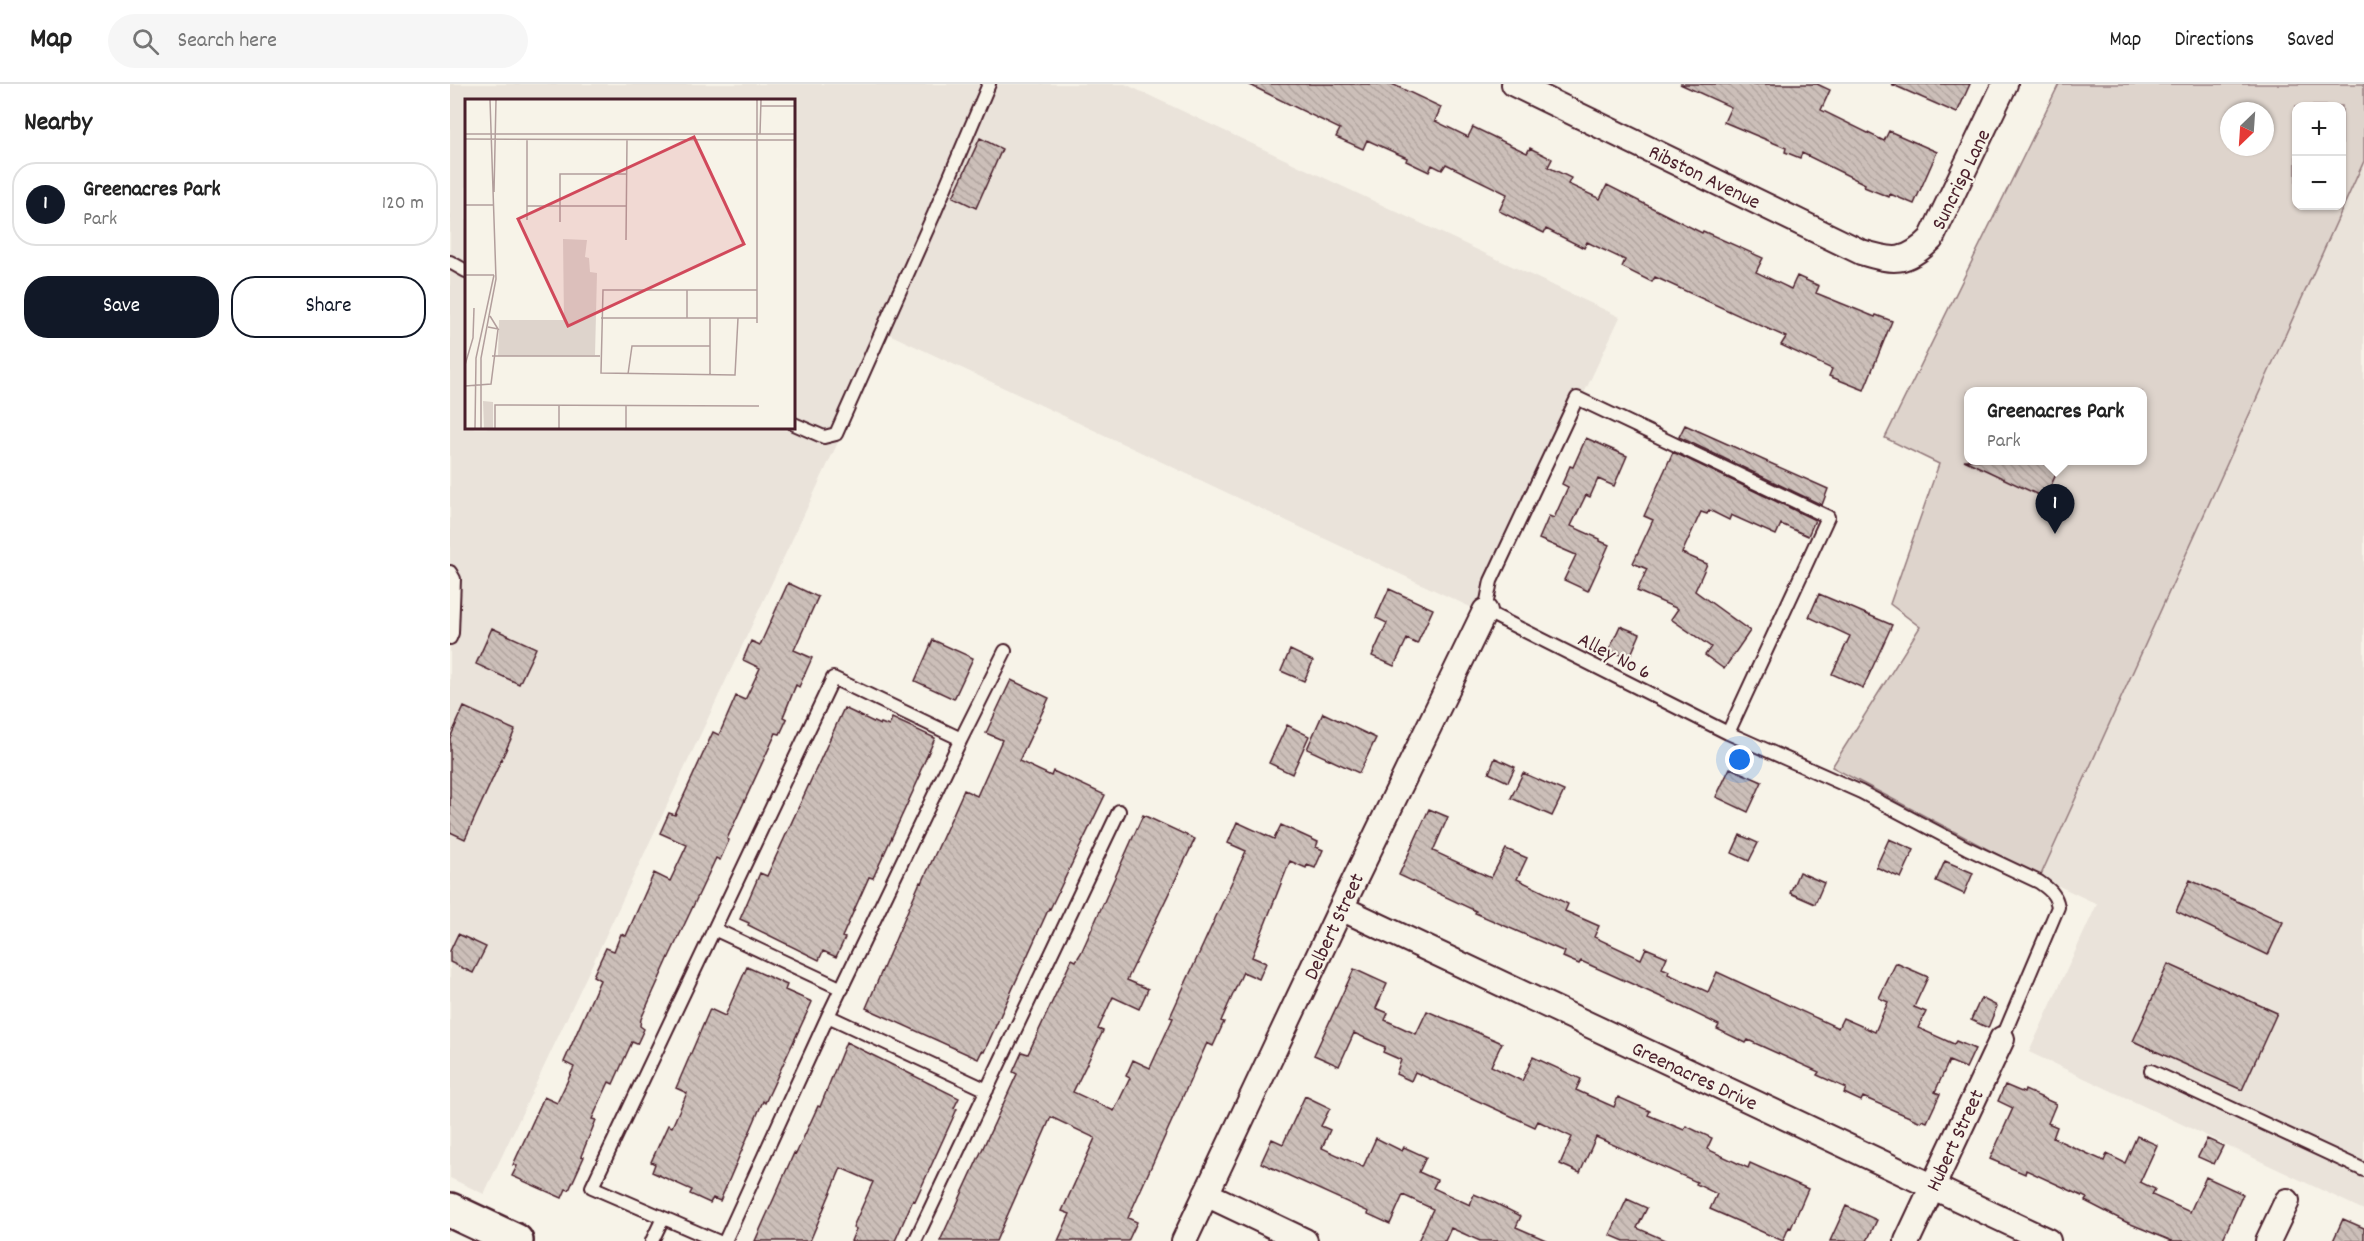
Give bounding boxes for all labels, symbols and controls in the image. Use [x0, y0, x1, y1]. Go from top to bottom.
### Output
search box [108, 14, 528, 68]
text: Map [30, 21, 72, 61]
icon: search [129, 25, 162, 58]
text: Search here [177, 26, 277, 57]
text: Map [2110, 26, 2141, 56]
text: Directions [2174, 26, 2254, 56]
text: Saved [2287, 26, 2334, 56]
inset map [465, 99, 795, 429]
north arrow [2220, 102, 2274, 156]
map controls [2292, 102, 2346, 210]
button: + [2292, 102, 2346, 156]
text: Nearby [24, 105, 92, 142]
street label: Suncrisp Lane [1925, 125, 2000, 236]
street label: Ribston Avenue [1643, 139, 1765, 219]
button: − [2292, 156, 2346, 210]
text: Greenacres Park [83, 175, 221, 206]
text: 1 [43, 190, 48, 218]
text: 120 m [382, 190, 424, 218]
text: Park [83, 206, 117, 234]
button: Save [24, 276, 219, 338]
button: Share [231, 276, 426, 338]
popup [1964, 387, 2147, 465]
text: Greenacres Park [1987, 397, 2124, 428]
text: Park [1987, 428, 2021, 456]
pin: 1 [2036, 484, 2074, 534]
street label: Alley No 6 [1572, 626, 1656, 689]
your location [1725, 745, 1754, 774]
street label: Delbert Street [1298, 869, 1374, 986]
street label: Greenacres Drive [1626, 1035, 1762, 1120]
street label: Hubert Street [1920, 1085, 1994, 1197]

